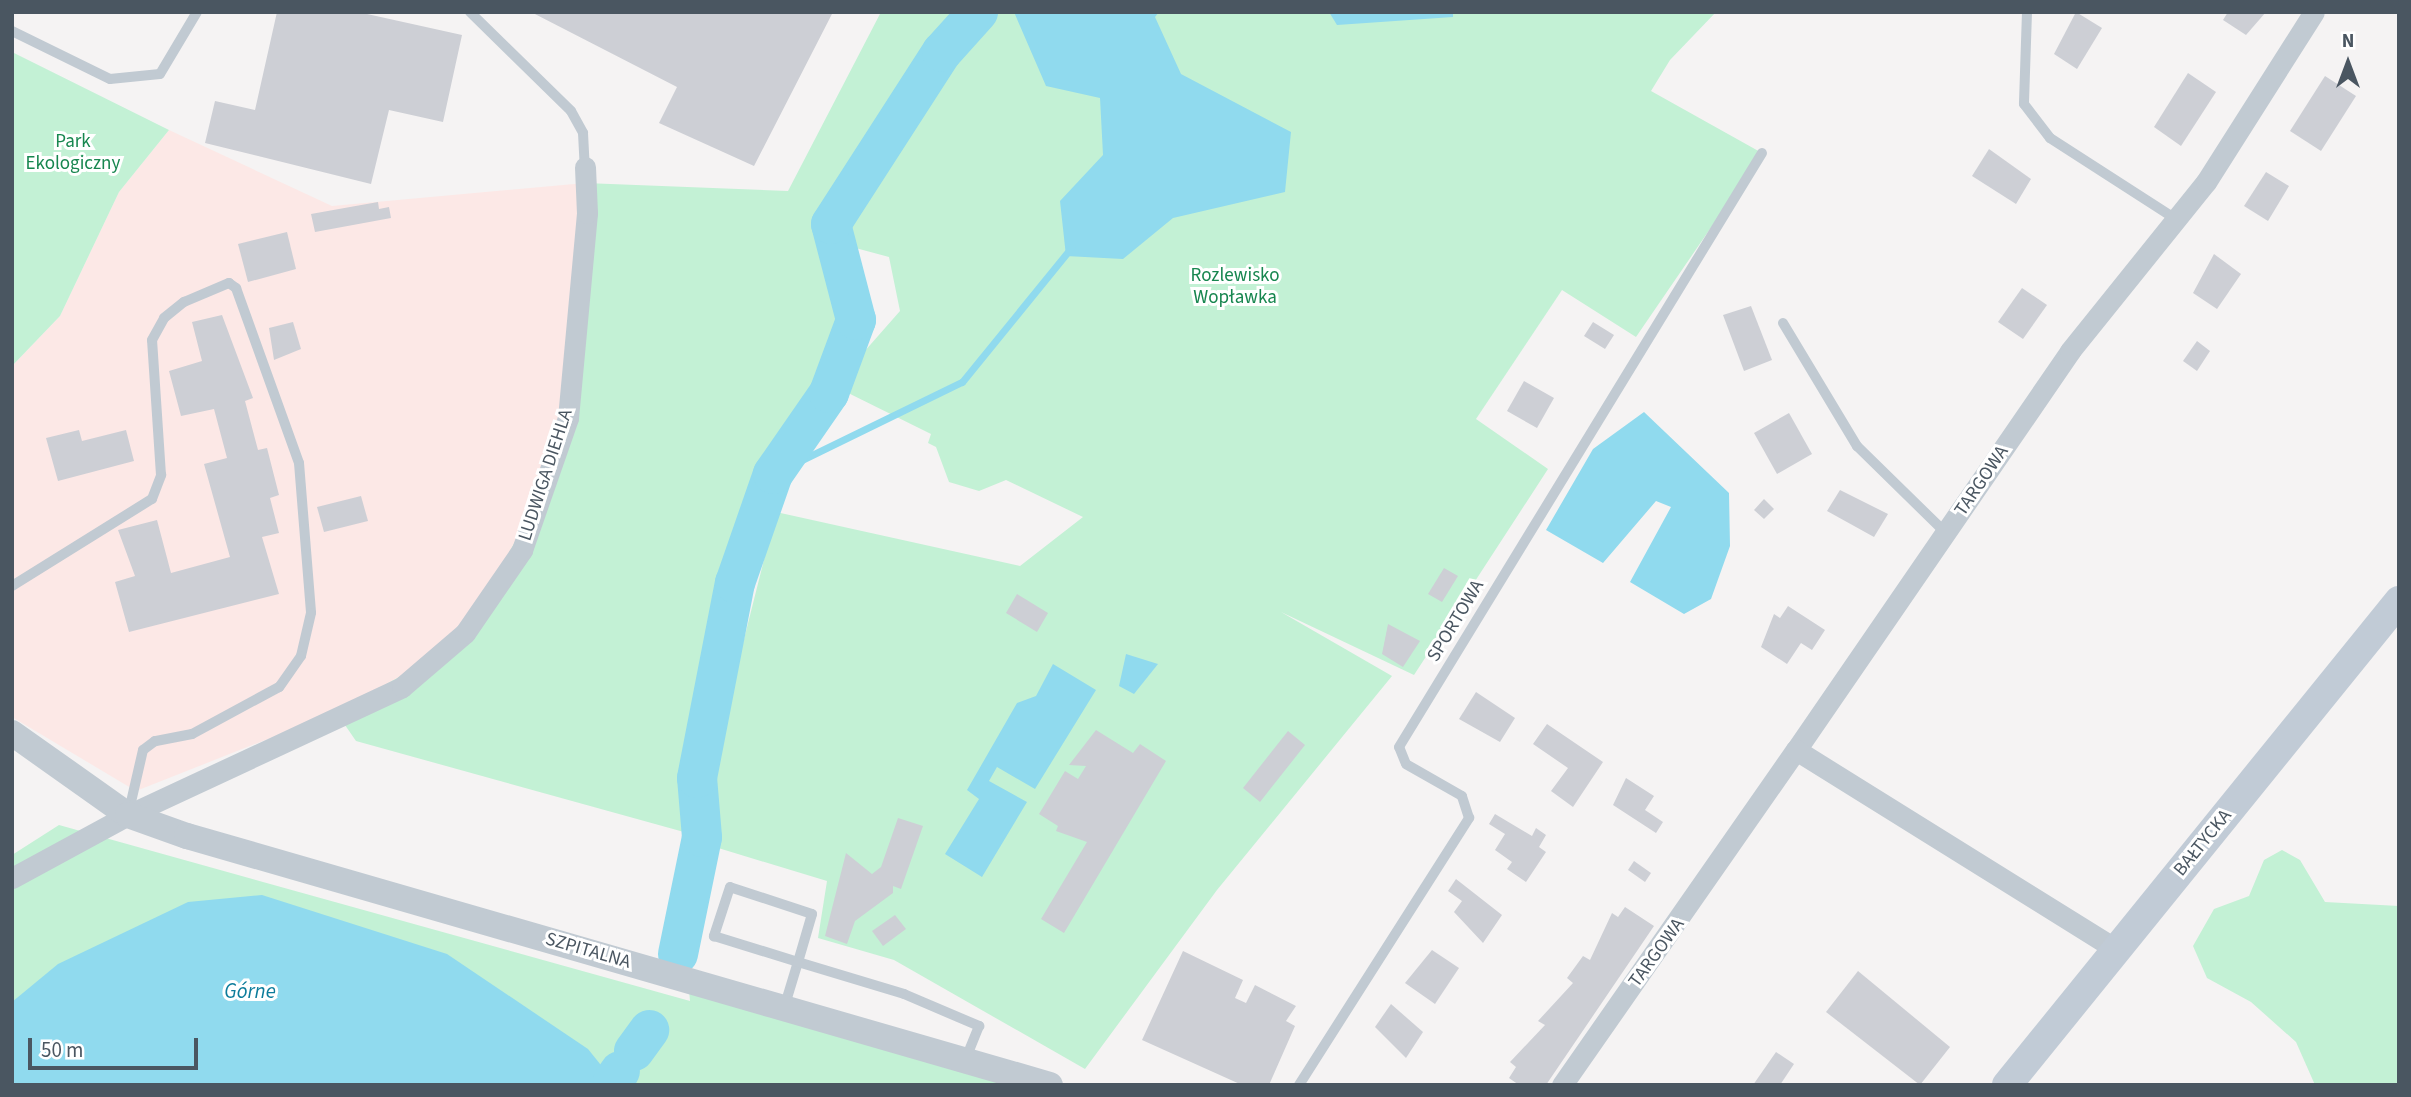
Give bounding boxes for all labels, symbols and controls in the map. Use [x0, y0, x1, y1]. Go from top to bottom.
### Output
north arrow [2313, 28, 2383, 98]
text: N [2342, 28, 2354, 55]
park label: Park Ekologiczny [26, 131, 120, 175]
park label: Rozlewisko Wopławka [1191, 265, 1279, 309]
street label: LUDWIGA DIEHLA [514, 406, 578, 544]
street label: TARGOWA [1950, 441, 2014, 521]
street label: SPORTOWA [1423, 576, 1489, 666]
street label: BAŁTYCKA [2169, 805, 2237, 881]
street label: TARGOWA [1624, 914, 1690, 992]
street label: SZPITALNA [543, 928, 633, 974]
water label: Górne [224, 978, 276, 1004]
scale bar [32, 1024, 201, 1068]
text: 50 m [41, 1035, 83, 1065]

